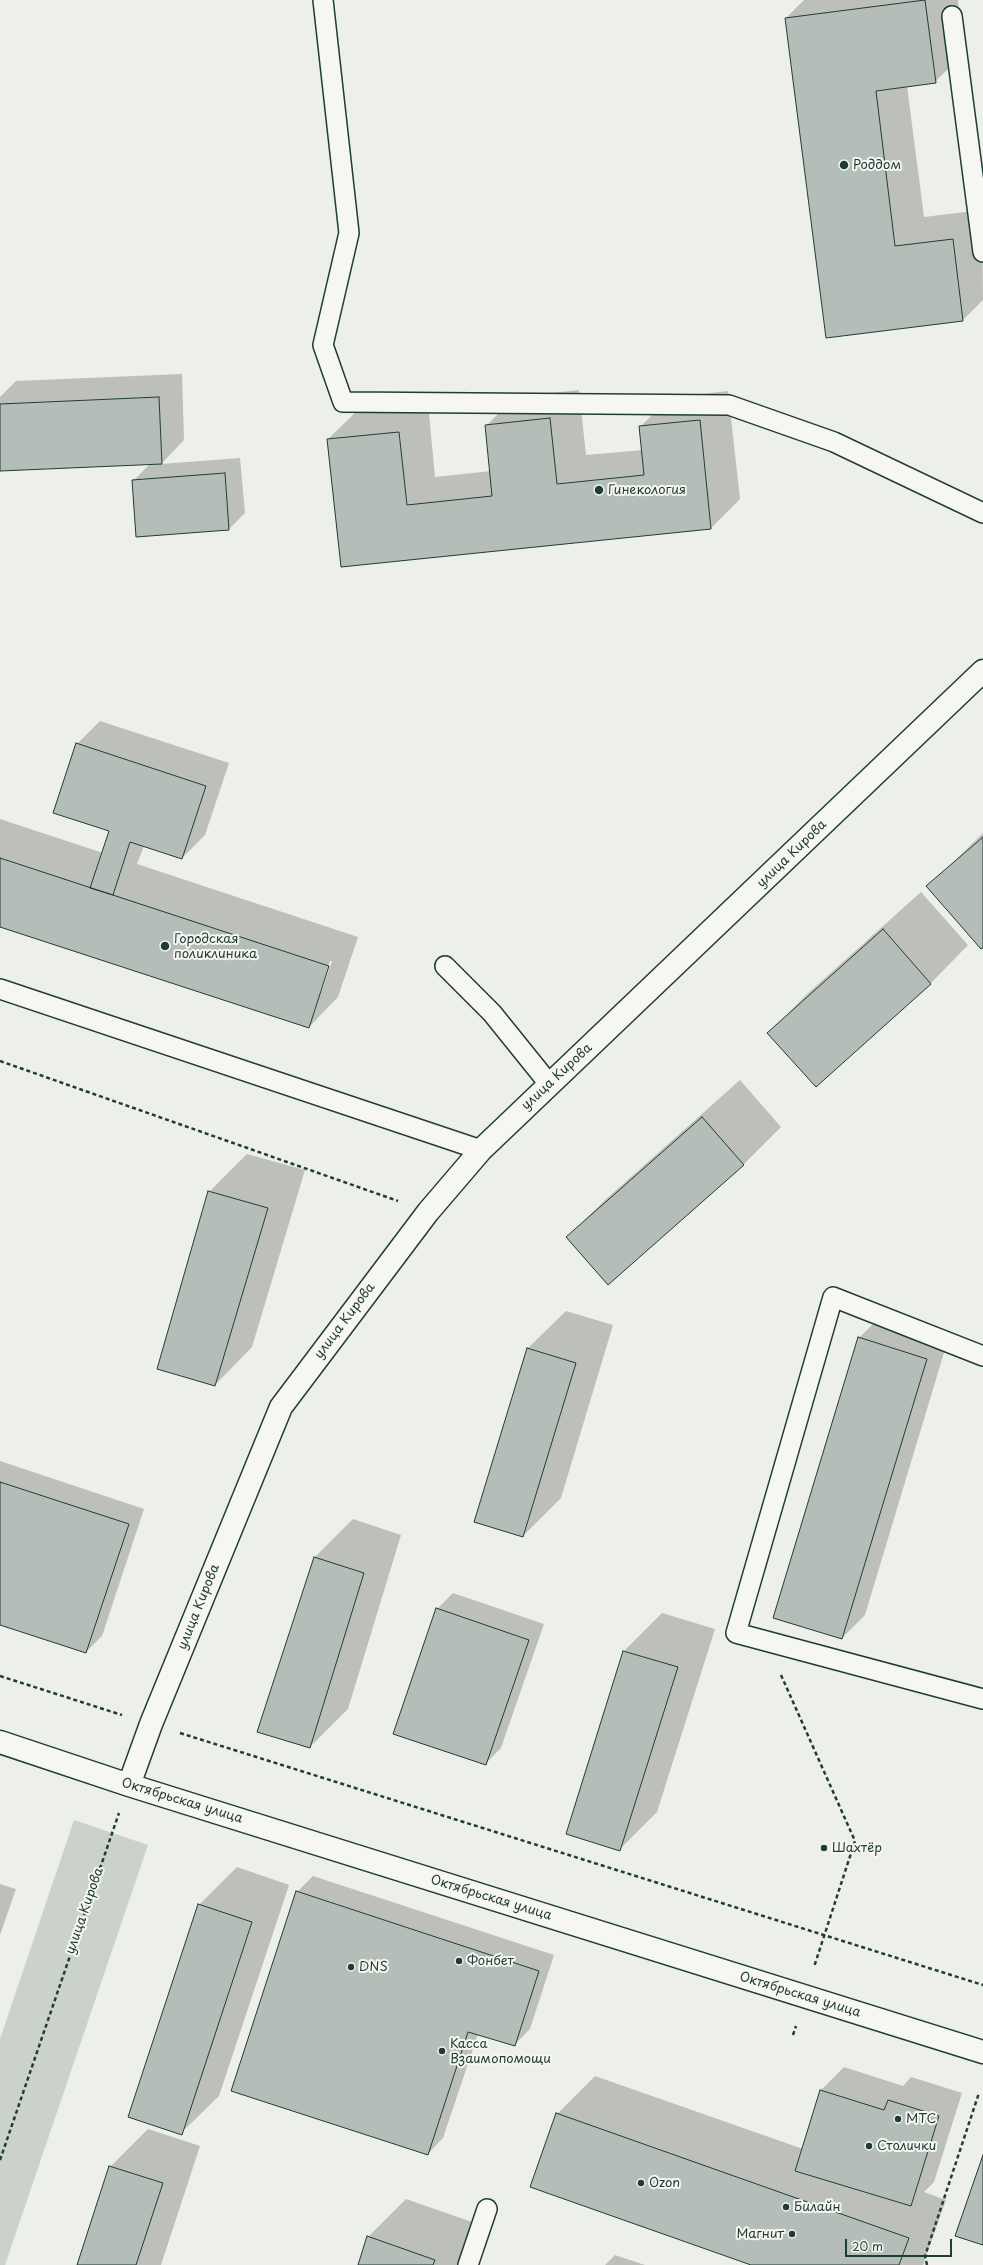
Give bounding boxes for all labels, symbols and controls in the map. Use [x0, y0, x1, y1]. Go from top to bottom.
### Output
place label: Роддом [853, 157, 901, 173]
marker: Роддом [838, 159, 850, 171]
place label: Гинекология [608, 482, 686, 498]
marker: Гинекология [593, 484, 605, 496]
street label: улица Кирова [754, 817, 830, 891]
place label: Городская поликлиника [174, 931, 257, 962]
marker: Городская поликлиника [159, 940, 171, 952]
street label: улица Кирова [518, 1040, 596, 1114]
street label: улица Кирова [311, 1280, 379, 1362]
street label: улица Кирова [175, 1562, 223, 1652]
street label: Октябрьская улица [119, 1775, 245, 1827]
place label: Шахтёр [832, 1840, 882, 1856]
marker: Шахтёр [819, 1843, 829, 1853]
street label: улица Кирова [63, 1866, 107, 1956]
street label: Октябрьская улица [428, 1872, 554, 1924]
place label: Фонбет [467, 1953, 514, 1969]
marker: Фонбет [454, 1956, 464, 1966]
place label: DNS [359, 1959, 388, 1975]
marker: DNS [346, 1962, 356, 1972]
street label: Октябрьская улица [737, 1969, 863, 2021]
place label: Касса Взаимопомощи [450, 2036, 551, 2067]
marker: Касса Взаимопомощи [437, 2046, 447, 2056]
place label: МТС [906, 2111, 937, 2127]
marker: МТС [893, 2114, 903, 2124]
place label: Столички [877, 2138, 936, 2154]
marker: Столички [864, 2141, 874, 2151]
place label: Ozon [649, 2175, 680, 2191]
marker: Ozon [636, 2178, 646, 2188]
place label: Билайн [794, 2199, 841, 2215]
marker: Билайн [781, 2202, 791, 2212]
place label: Магнит [736, 2226, 784, 2242]
marker: Магнит [787, 2229, 797, 2239]
scale bar [847, 2231, 954, 2257]
text: 20 m [852, 2237, 883, 2255]

